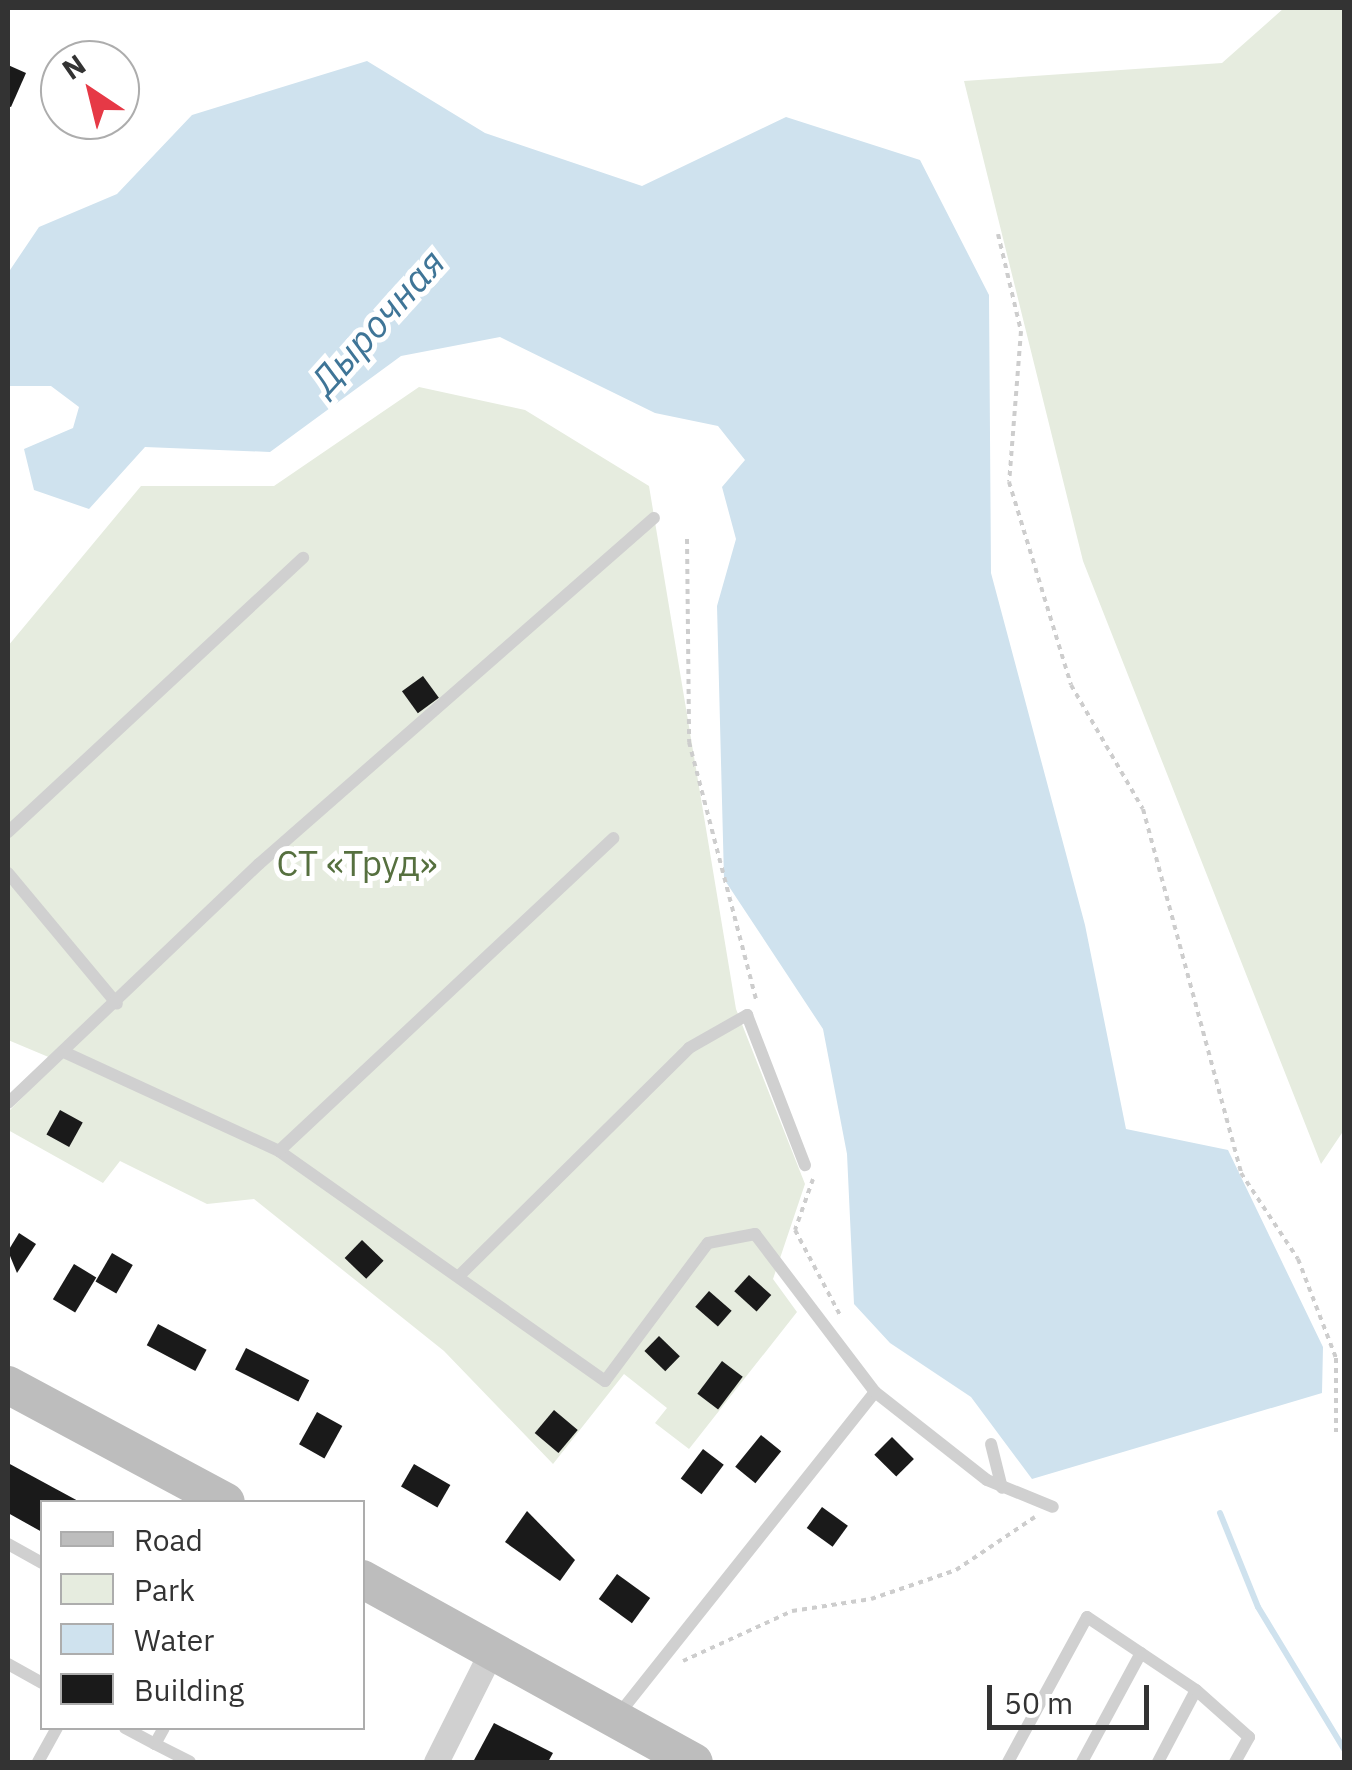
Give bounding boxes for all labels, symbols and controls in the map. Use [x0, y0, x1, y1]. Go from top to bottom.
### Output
north arrow [40, 40, 140, 140]
text: N [55, 46, 93, 88]
water label: Дырочная [300, 239, 454, 403]
park label: СТ «Труд» [276, 842, 438, 884]
legend [40, 1500, 365, 1730]
text: Road [134, 1520, 203, 1559]
text: Park [134, 1570, 195, 1609]
text: Water [134, 1620, 214, 1659]
scale bar [992, 1665, 1154, 1727]
text: Building [134, 1670, 244, 1709]
text: 50 m [1004, 1683, 1073, 1722]

